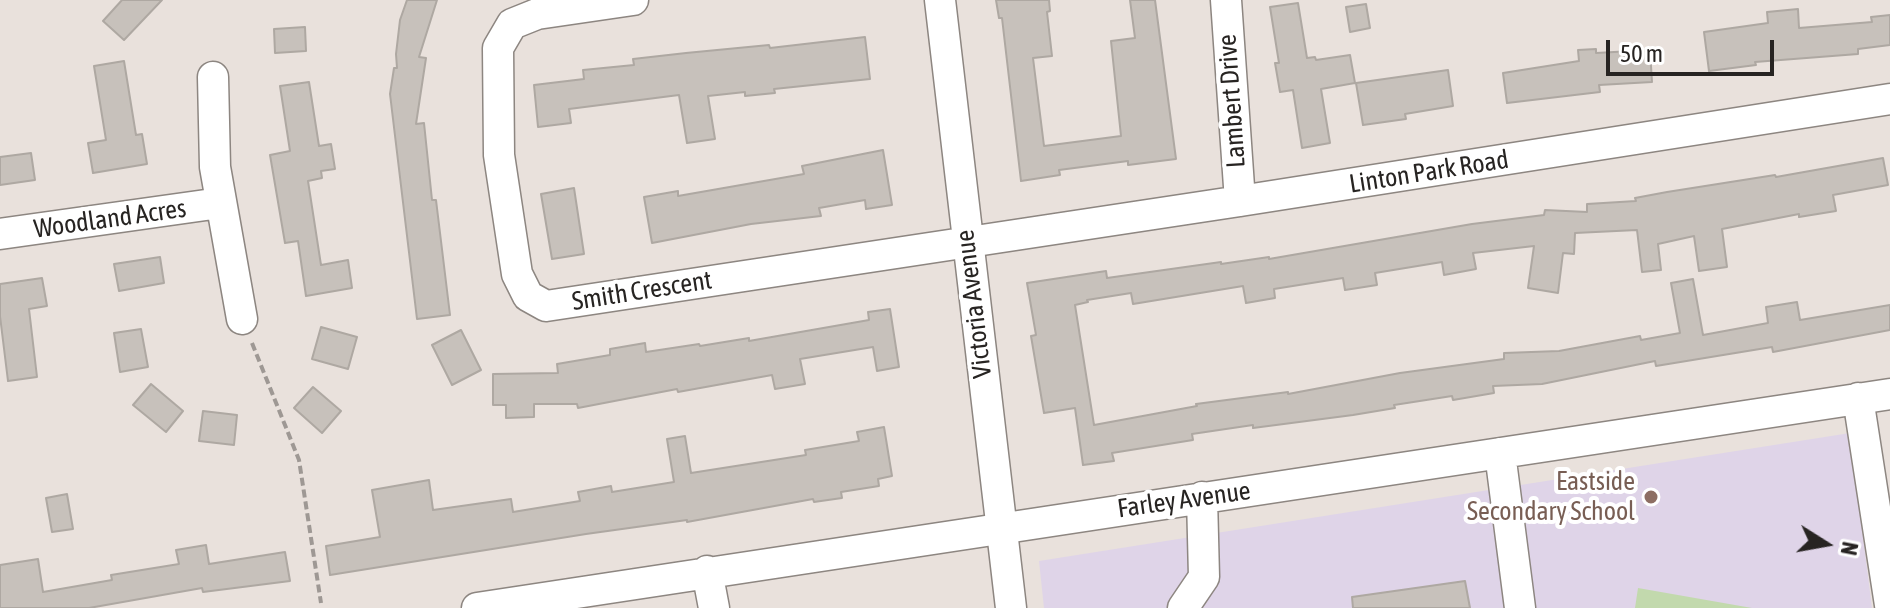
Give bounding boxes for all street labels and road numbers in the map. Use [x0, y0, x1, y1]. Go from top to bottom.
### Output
street label: Lambert Drive [1212, 33, 1252, 169]
street label: Linton Park Road [1347, 144, 1511, 200]
street label: Woodland Acres [32, 193, 188, 245]
street label: Victoria Avenue [949, 228, 999, 380]
street label: Smith Crescent [570, 265, 714, 317]
street label: Farley Avenue [1115, 475, 1253, 525]

